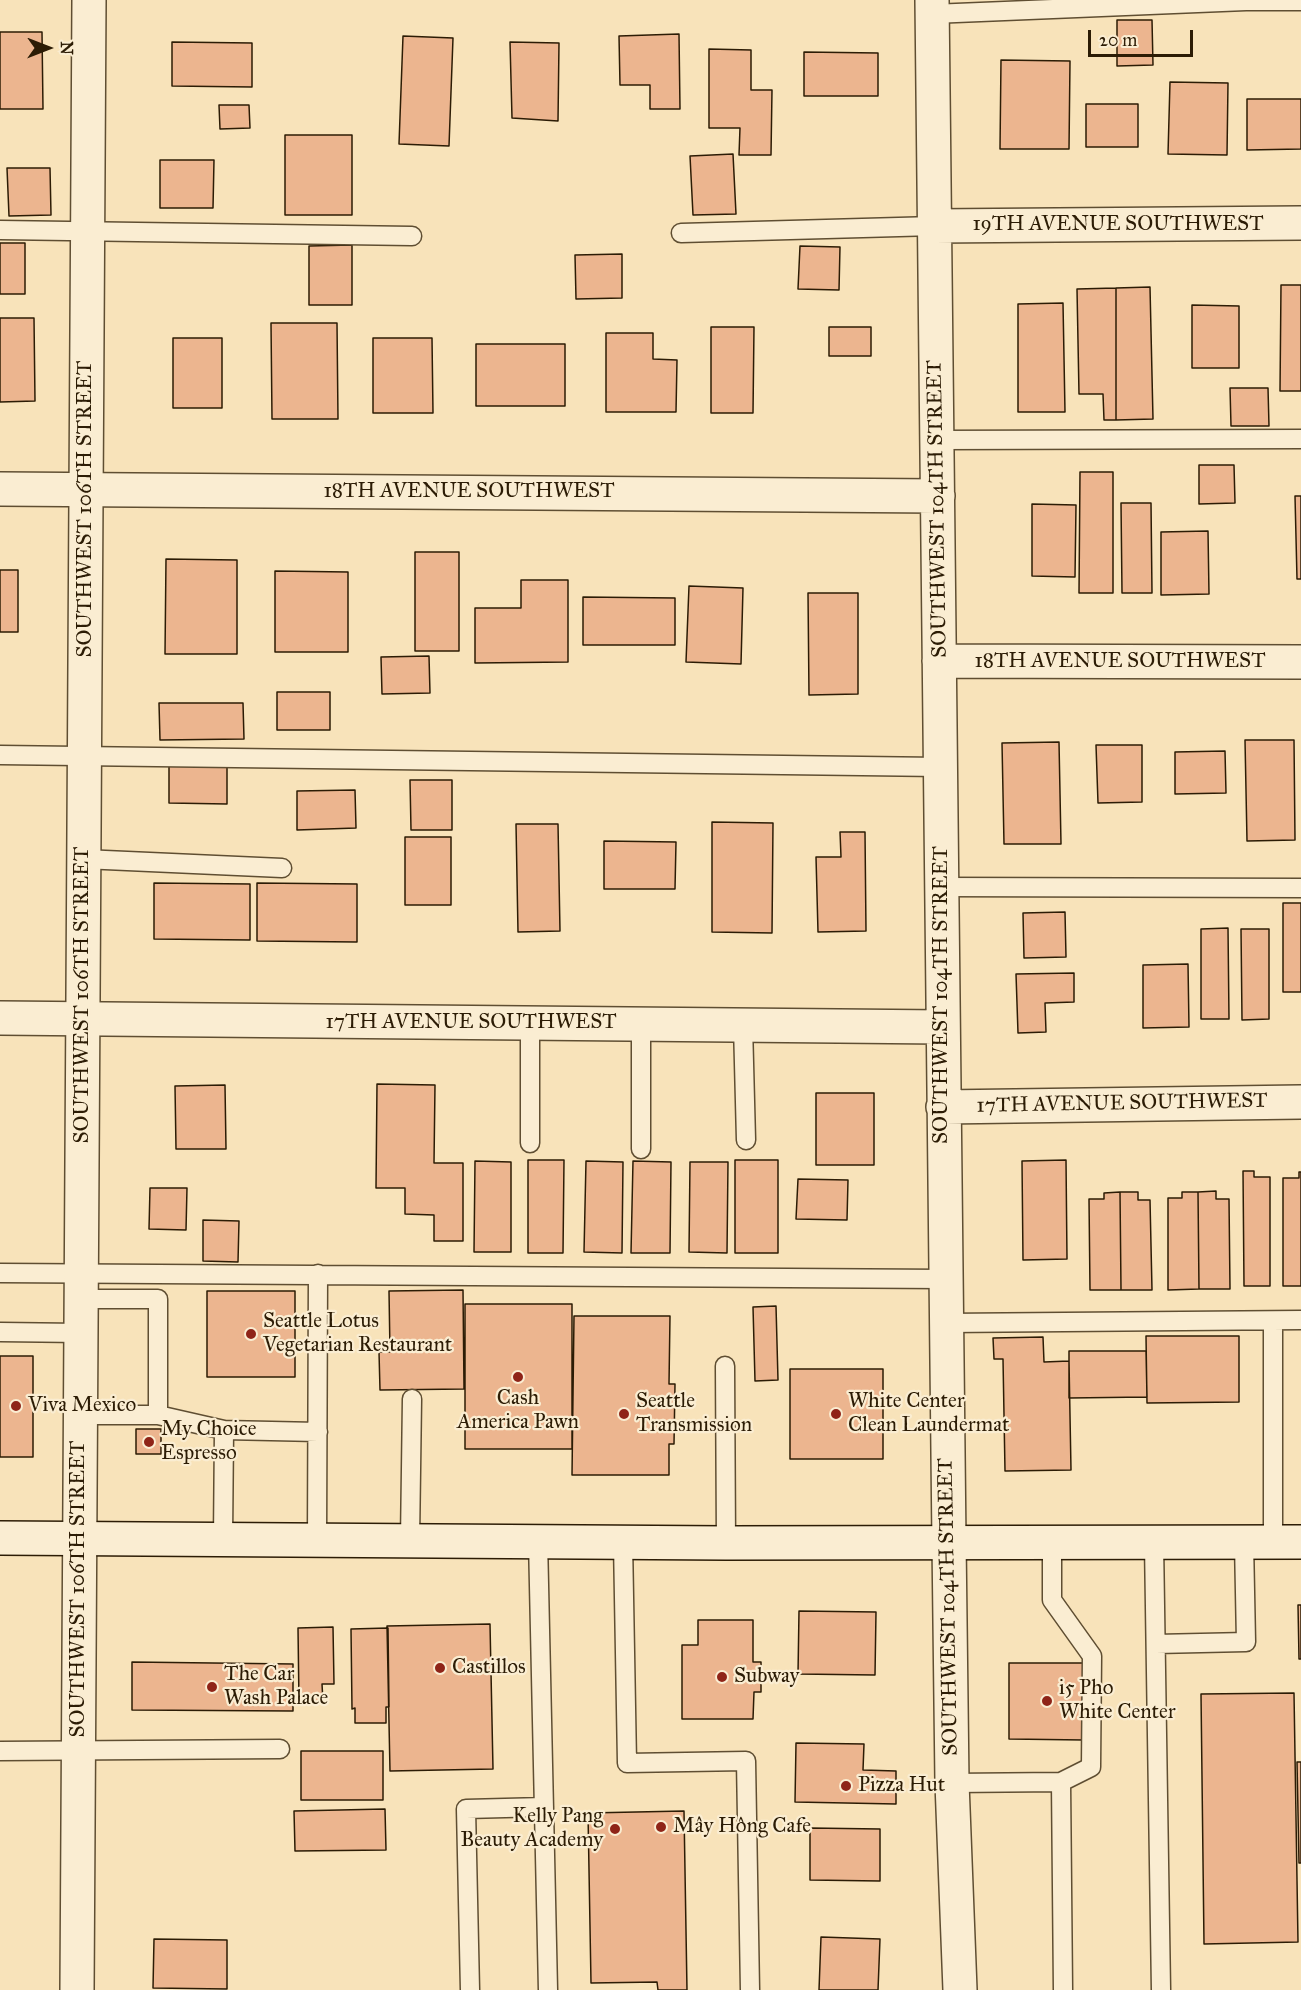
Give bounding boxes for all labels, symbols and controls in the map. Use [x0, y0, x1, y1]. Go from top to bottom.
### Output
north arrow [18, 18, 78, 78]
scale bar [1091, 18, 1196, 56]
text: 20 m [1099, 29, 1137, 51]
text: N [57, 41, 76, 55]
street label: 19TH AVENUE SOUTHWEST [972, 212, 1264, 238]
street label: SOUTHWEST 106TH STREET [73, 360, 99, 658]
street label: SOUTHWEST 104TH STREET [923, 360, 953, 658]
street label: 18TH AVENUE SOUTHWEST [323, 479, 615, 505]
street label: 18TH AVENUE SOUTHWEST [974, 649, 1266, 675]
street label: SOUTHWEST 106TH STREET [70, 846, 96, 1144]
street label: SOUTHWEST 104TH STREET [929, 846, 955, 1144]
street label: 17TH AVENUE SOUTHWEST [325, 1010, 617, 1036]
street label: 17TH AVENUE SOUTHWEST [976, 1089, 1268, 1119]
place label: Seattle Lotus Vegetarian Restaurant [263, 1309, 452, 1359]
marker: Seattle Lotus Vegetarian Restaurant [244, 1327, 258, 1341]
marker: Cash America Pawn [511, 1370, 525, 1384]
place label: Cash America Pawn [457, 1386, 579, 1436]
place label: Seattle Transmission [636, 1389, 752, 1439]
place label: White Center Clean Laundermat [848, 1389, 1009, 1439]
place label: Viva Mexico [28, 1393, 136, 1419]
marker: Viva Mexico [9, 1399, 23, 1413]
marker: Seattle Transmission [617, 1407, 631, 1421]
marker: White Center Clean Laundermat [829, 1407, 843, 1421]
place label: My Choice Espresso [161, 1417, 256, 1467]
marker: My Choice Espresso [142, 1435, 156, 1449]
street label: SOUTHWEST 106TH STREET [66, 1440, 92, 1738]
street label: SOUTHWEST 104TH STREET [934, 1458, 964, 1756]
place label: Castillos [452, 1655, 526, 1681]
marker: Castillos [433, 1661, 447, 1675]
place label: The Car Wash Palace [224, 1662, 328, 1712]
place label: Subway [734, 1664, 799, 1690]
marker: Subway [715, 1670, 729, 1684]
place label: i5 Pho White Center [1059, 1676, 1176, 1726]
marker: The Car Wash Palace [205, 1680, 219, 1694]
marker: i5 Pho White Center [1040, 1694, 1054, 1708]
place label: Pizza Hut [858, 1773, 945, 1799]
marker: Pizza Hut [839, 1779, 853, 1793]
place label: Kelly Pang Beauty Academy [460, 1804, 603, 1854]
place label: Mây Hông Cafe [673, 1814, 811, 1840]
marker: Mây Hông Cafe [654, 1820, 668, 1834]
marker: Kelly Pang Beauty Academy [608, 1822, 622, 1836]

